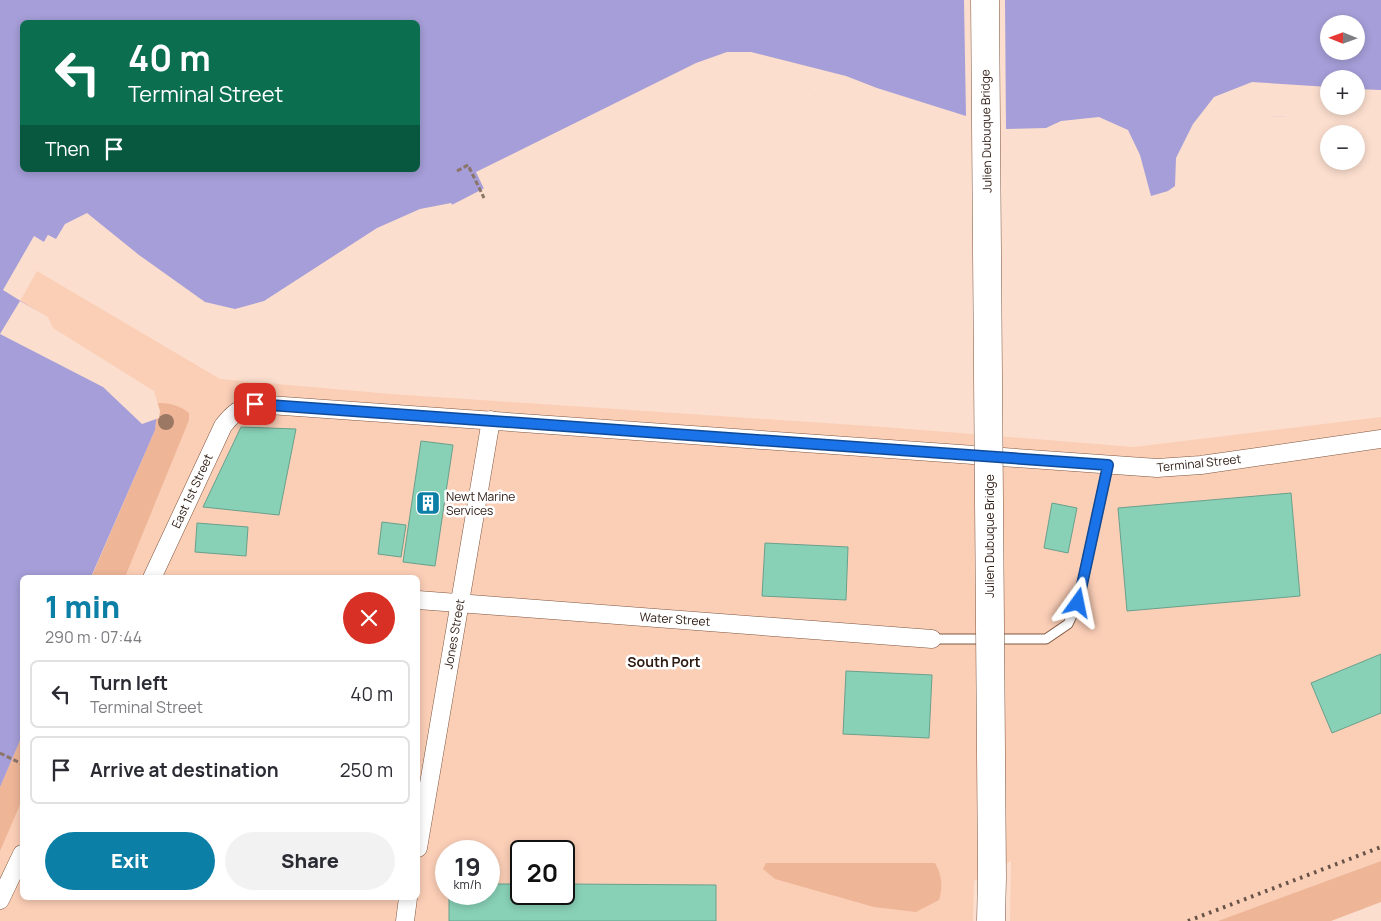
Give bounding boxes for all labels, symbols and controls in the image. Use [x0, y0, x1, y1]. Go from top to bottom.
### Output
north arrow [1320, 15, 1365, 60]
map controls [1320, 15, 1365, 170]
text: 40 m [128, 34, 211, 82]
icon: left [45, 40, 110, 105]
street label: Julien Dubuque Bridge [976, 69, 996, 193]
button: + [1320, 70, 1365, 115]
text: Terminal Street [128, 79, 283, 109]
button: − [1320, 125, 1365, 170]
icon: arrive [100, 135, 128, 163]
text: Then [45, 136, 90, 162]
pin [234, 383, 276, 425]
icon: arrive [241, 390, 269, 418]
street label: Terminal Street [1156, 450, 1242, 476]
street label: East 1st Street [167, 451, 217, 531]
street label: Julien Dubuque Bridge [981, 474, 998, 598]
place label: Newt Marine Services [446, 488, 515, 519]
building icon: Newt Marine Services [415, 490, 441, 516]
position arrow [1051, 576, 1103, 628]
text: 1 min [45, 586, 120, 627]
button: close [343, 592, 395, 644]
street label: Jones Street [439, 598, 469, 670]
street label: Water Street [639, 608, 711, 630]
text: 290 m · 07:44 [45, 626, 142, 648]
district label: South Port [627, 652, 701, 671]
text: Turn left [90, 670, 168, 696]
icon: left [47, 680, 75, 708]
text: 40 m [350, 681, 393, 707]
text: Terminal Street [90, 696, 203, 718]
icon: arrive [47, 756, 75, 784]
text: Arrive at destination [90, 757, 279, 783]
text: 250 m [340, 757, 393, 783]
button: Exit [45, 832, 215, 890]
button: Share [225, 832, 395, 890]
speed limit sign: 20 [510, 840, 575, 905]
text: 19 [454, 849, 481, 884]
text: km/h [454, 876, 481, 893]

